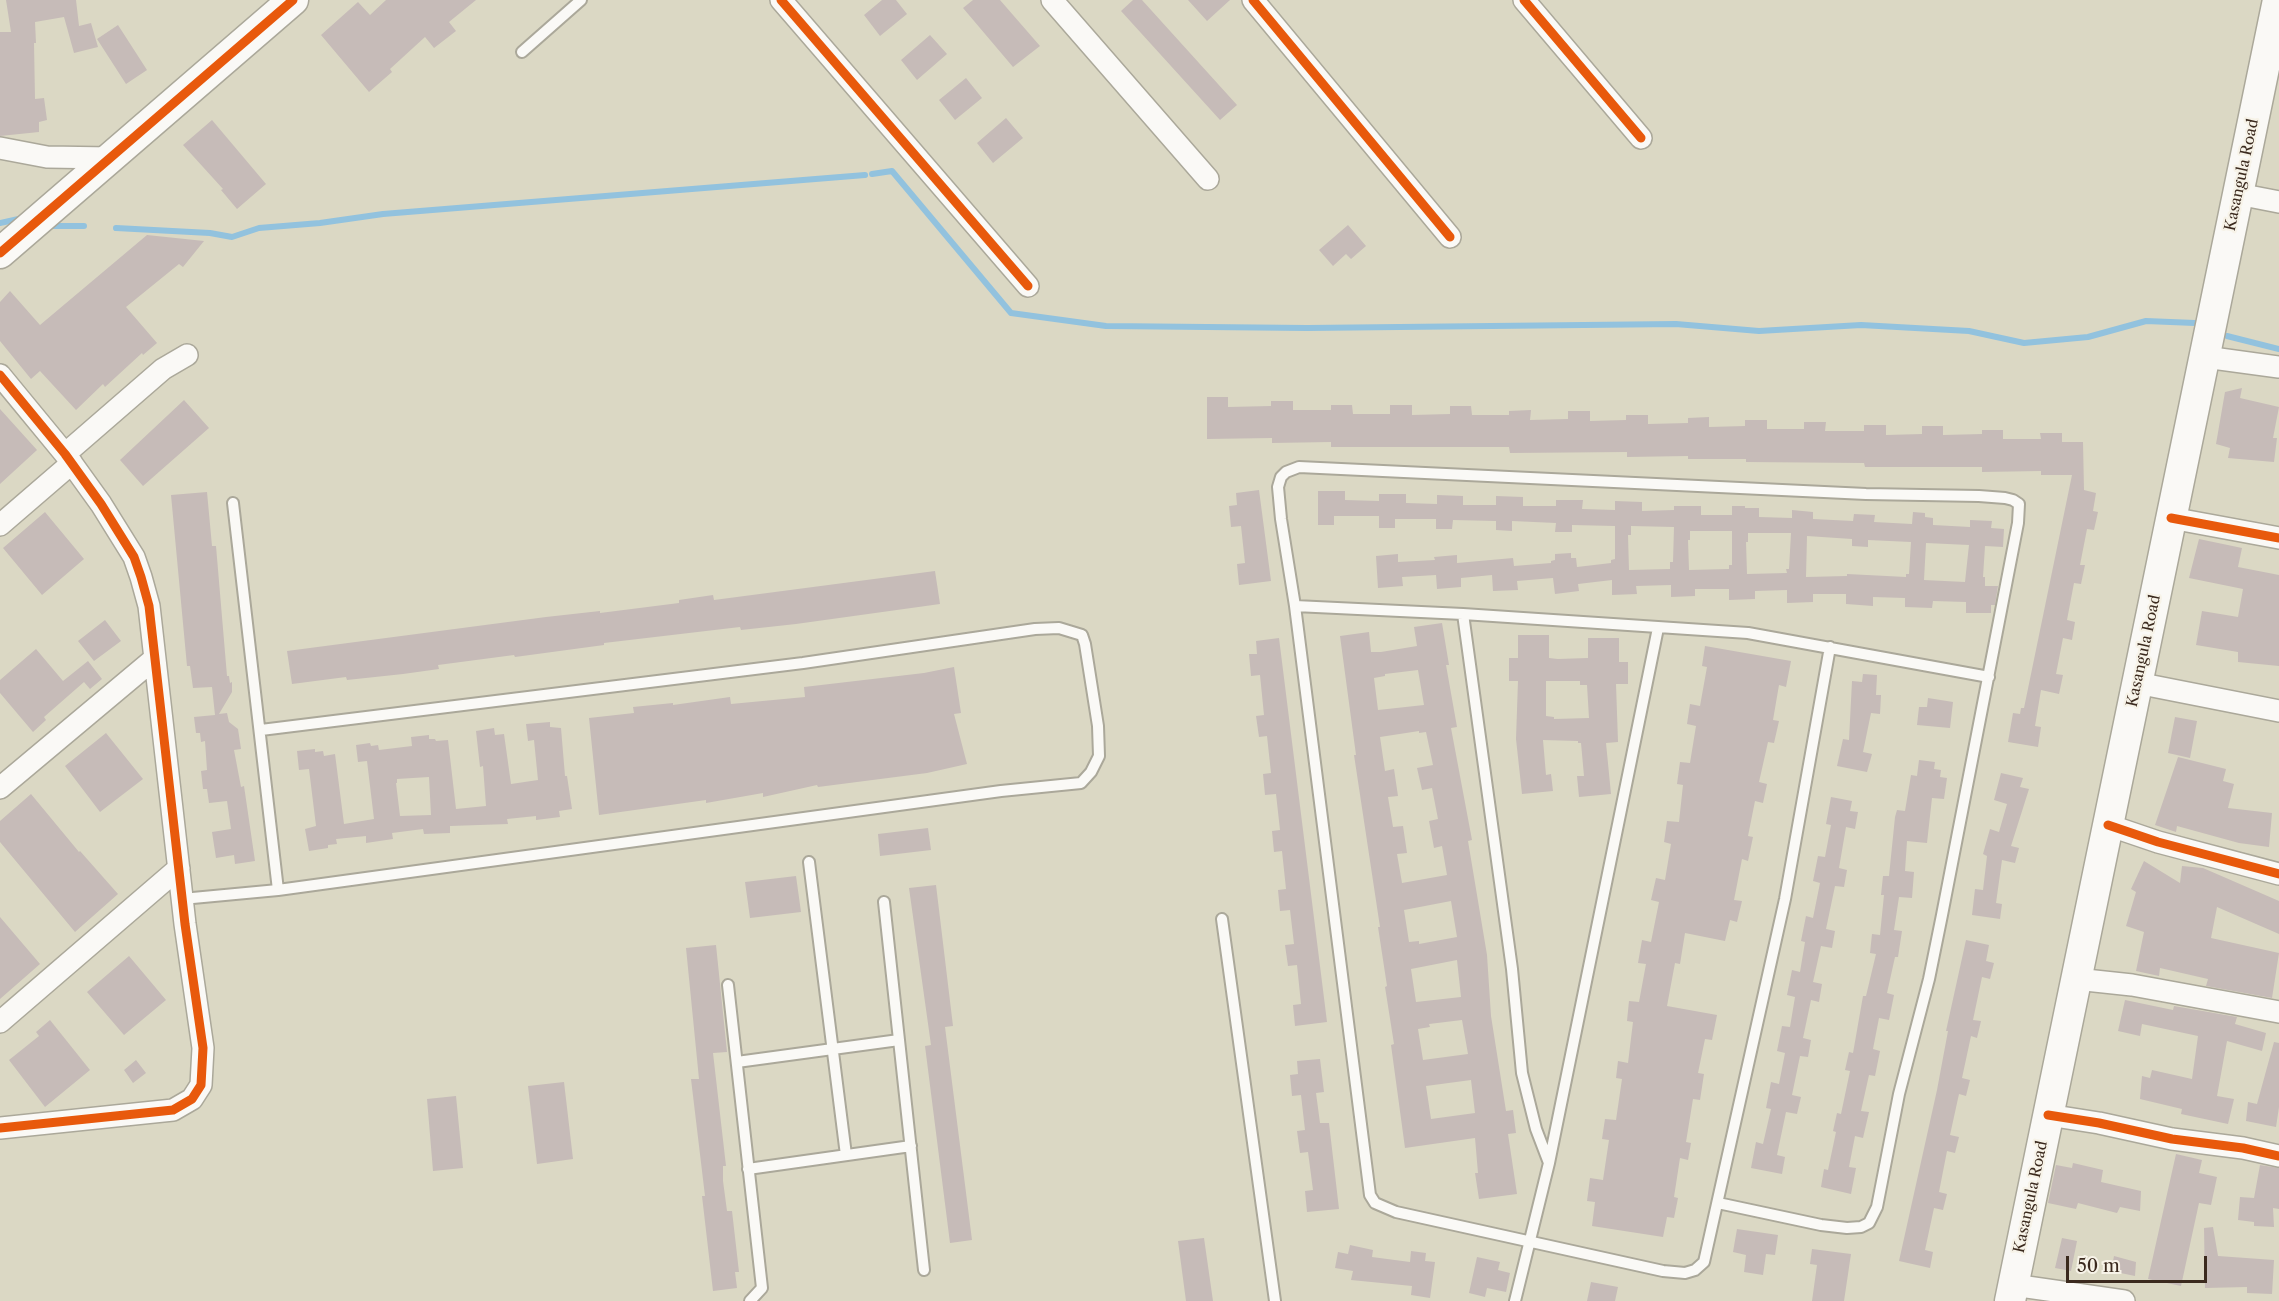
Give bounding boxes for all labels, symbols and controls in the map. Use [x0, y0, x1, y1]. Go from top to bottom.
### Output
street label: Kasangula Road [2221, 117, 2263, 233]
street label: Kasangula Road [2123, 593, 2165, 709]
street label: Kasangula Road [2010, 1139, 2052, 1255]
scale bar [2069, 1244, 2210, 1282]
text: 50 m [2077, 1255, 2120, 1277]

